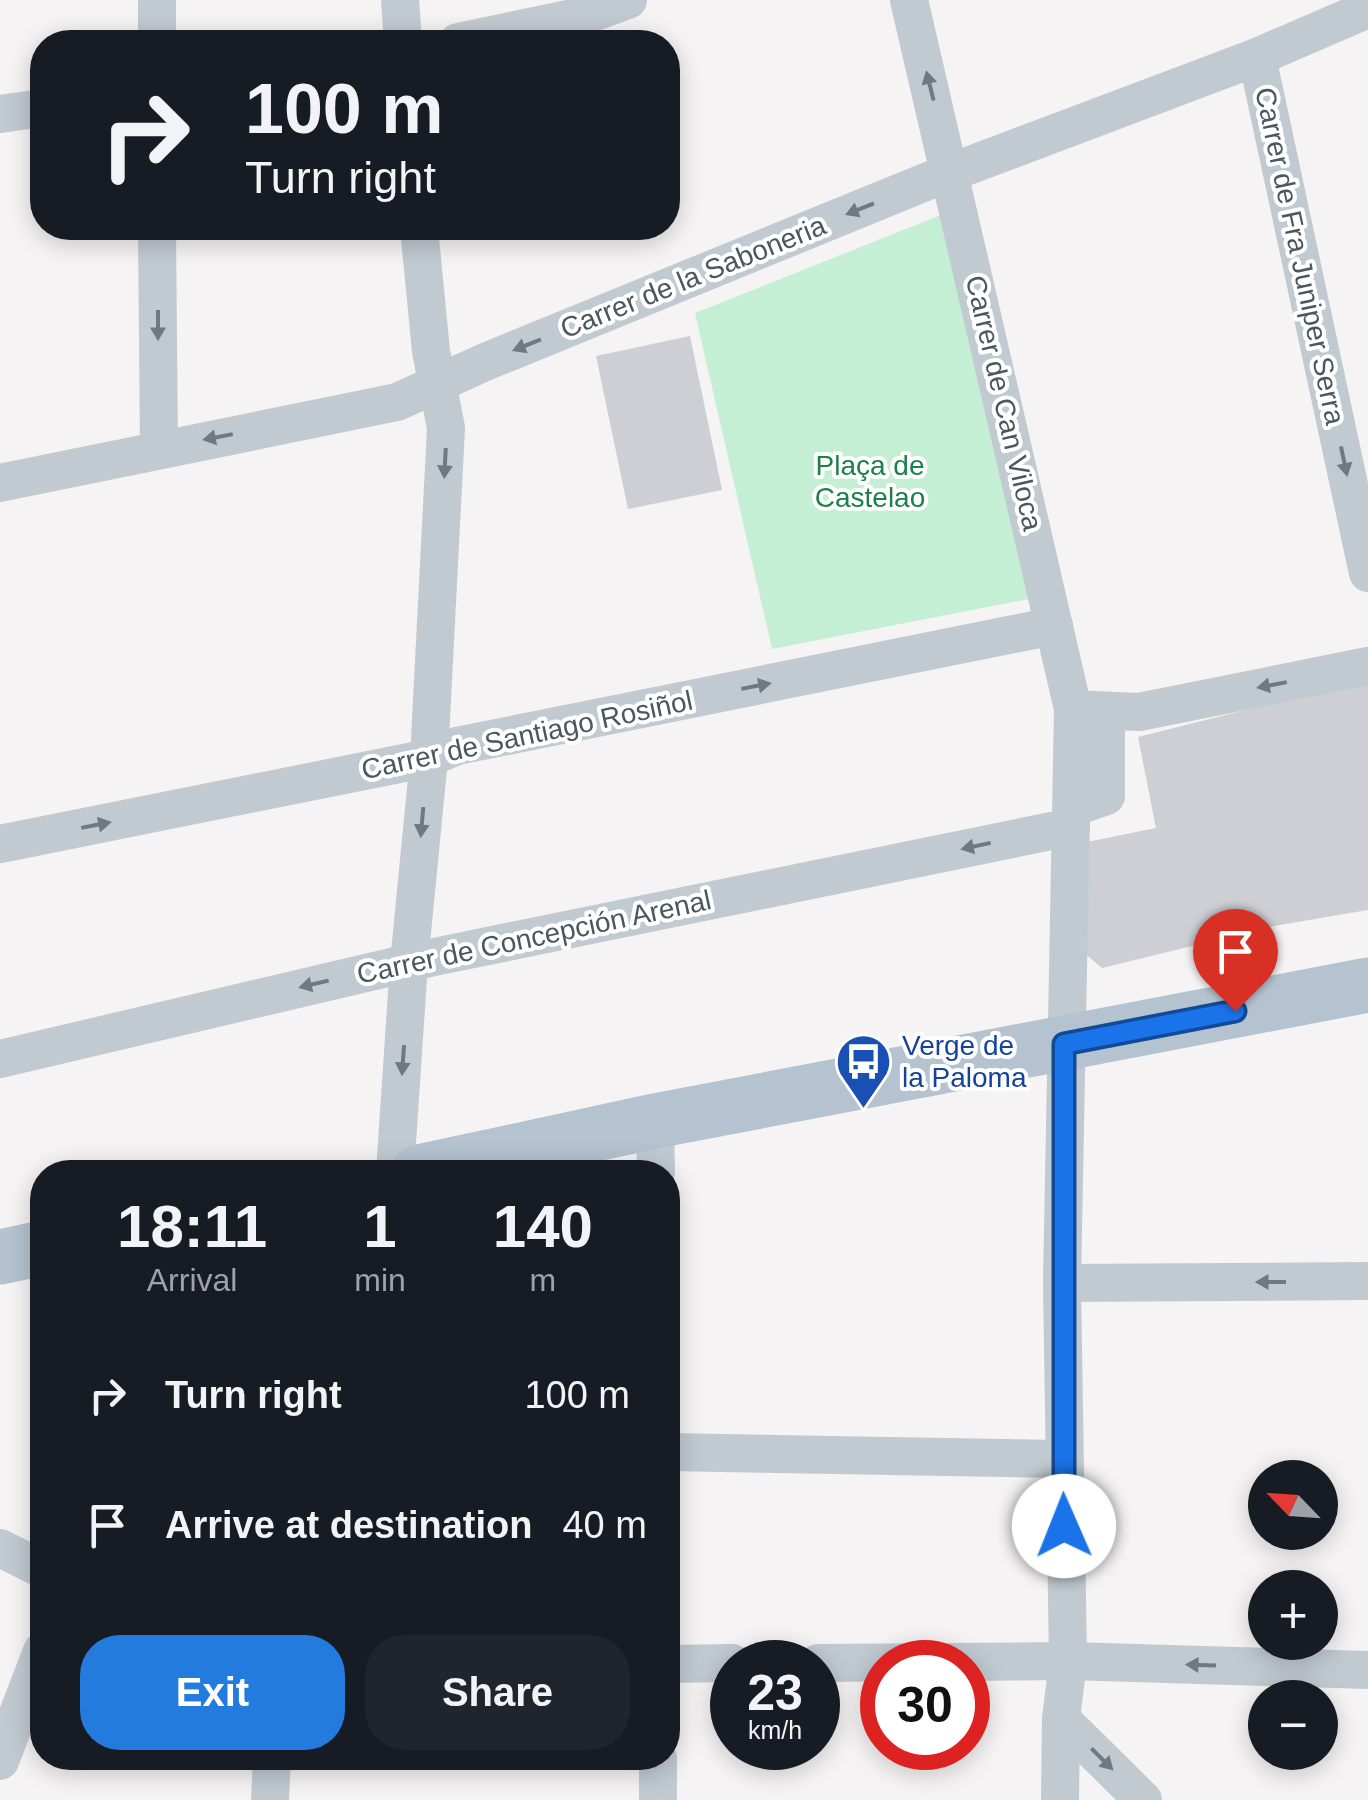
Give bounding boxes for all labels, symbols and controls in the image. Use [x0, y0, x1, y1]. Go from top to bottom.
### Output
icon: right [80, 70, 210, 200]
text: 100 m [245, 70, 443, 148]
one-way arrow [922, 70, 937, 101]
street label: Carrer de Fra Juniper Serra [1249, 85, 1351, 428]
text: Turn right [245, 152, 436, 203]
one-way arrow [845, 202, 875, 218]
street label: Carrer de la Saboneria [556, 209, 831, 344]
street label: Carrer de Can Viloca [960, 272, 1049, 534]
one-way arrow [150, 309, 166, 341]
one-way arrow [512, 337, 542, 353]
one-way arrow [202, 430, 233, 446]
one-way arrow [1337, 445, 1352, 476]
one-way arrow [436, 447, 452, 479]
park label: Plaça de Castelao [815, 450, 925, 513]
one-way arrow [740, 678, 771, 694]
one-way arrow [1257, 678, 1288, 694]
street label: Carrer de Santiago Rosiñol [359, 685, 695, 785]
one-way arrow [414, 806, 430, 838]
one-way arrow [80, 817, 111, 833]
one-way arrow [960, 839, 991, 855]
street label: Carrer de Concepción Arenal [354, 884, 714, 990]
pin [1193, 909, 1278, 1012]
icon: arrive [1208, 924, 1263, 979]
one-way arrow [298, 977, 329, 993]
place label: Verge de la Paloma [902, 1030, 1027, 1093]
bus stop icon: Verge de la Paloma [833, 1031, 893, 1110]
one-way arrow [394, 1045, 410, 1077]
text: 18:11 [117, 1193, 267, 1260]
text: 1 [363, 1193, 397, 1260]
text: 140 [493, 1193, 593, 1260]
text: Arrival [147, 1262, 237, 1298]
text: min [354, 1262, 406, 1298]
text: m [530, 1262, 556, 1298]
one-way arrow [1254, 1274, 1286, 1290]
icon: right [80, 1368, 135, 1423]
text: Turn right [165, 1374, 342, 1416]
text: 100 m [524, 1374, 630, 1416]
north arrow [1248, 1460, 1338, 1550]
map controls [1248, 1460, 1338, 1770]
position arrow [1012, 1474, 1116, 1578]
icon: arrive [80, 1498, 135, 1553]
text: Arrive at destination [165, 1504, 532, 1546]
text: 40 m [562, 1504, 647, 1546]
button: + [1248, 1570, 1338, 1660]
button: Exit [80, 1635, 345, 1750]
button: Share [365, 1635, 630, 1750]
speed limit sign: 30 [860, 1640, 990, 1770]
one-way arrow [1184, 1656, 1216, 1672]
text: 23 [747, 1665, 803, 1721]
button: − [1248, 1680, 1338, 1770]
text: km/h [748, 1716, 802, 1744]
one-way arrow [1090, 1747, 1113, 1771]

